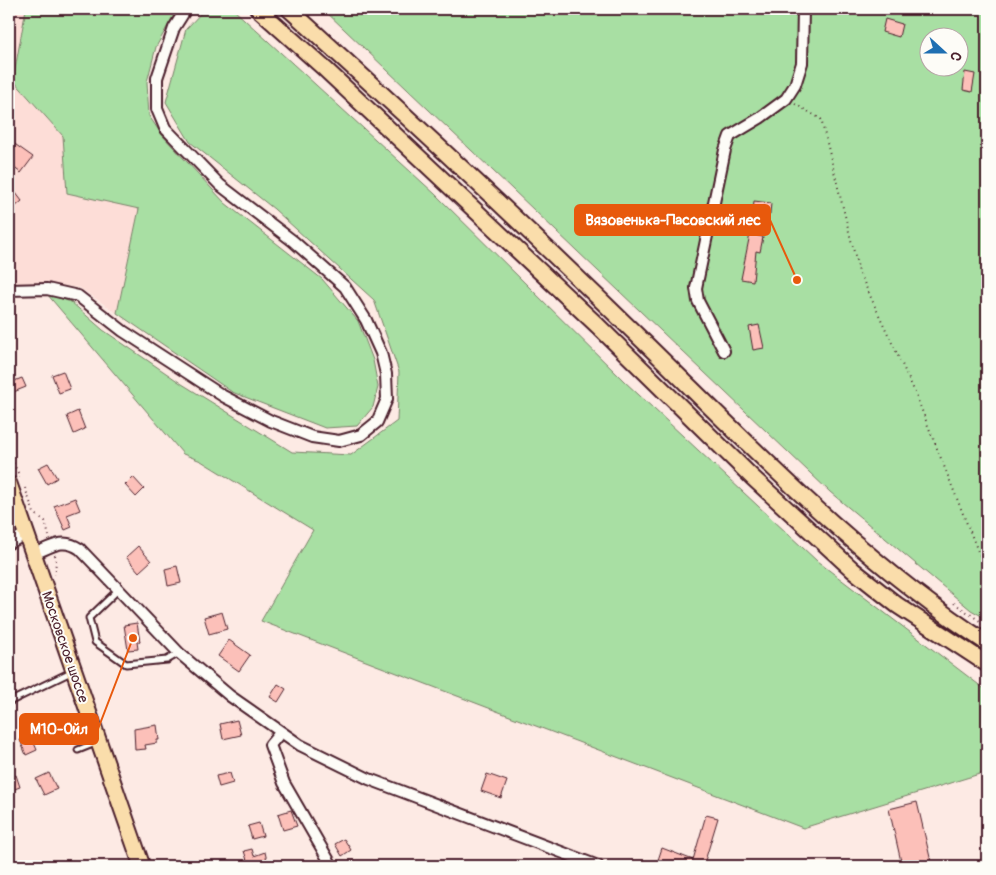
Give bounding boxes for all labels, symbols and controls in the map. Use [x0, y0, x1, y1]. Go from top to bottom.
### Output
north arrow [918, 28, 968, 78]
text: С [946, 49, 965, 64]
callout: Вязовенька-Пасовский лес [575, 205, 770, 235]
text: Вязовенька-Пасовский лес [585, 211, 761, 230]
street label: Московское шоссе [38, 589, 92, 705]
callout: М10-Ойл [20, 714, 98, 744]
text: М10-Ойл [30, 720, 88, 739]

